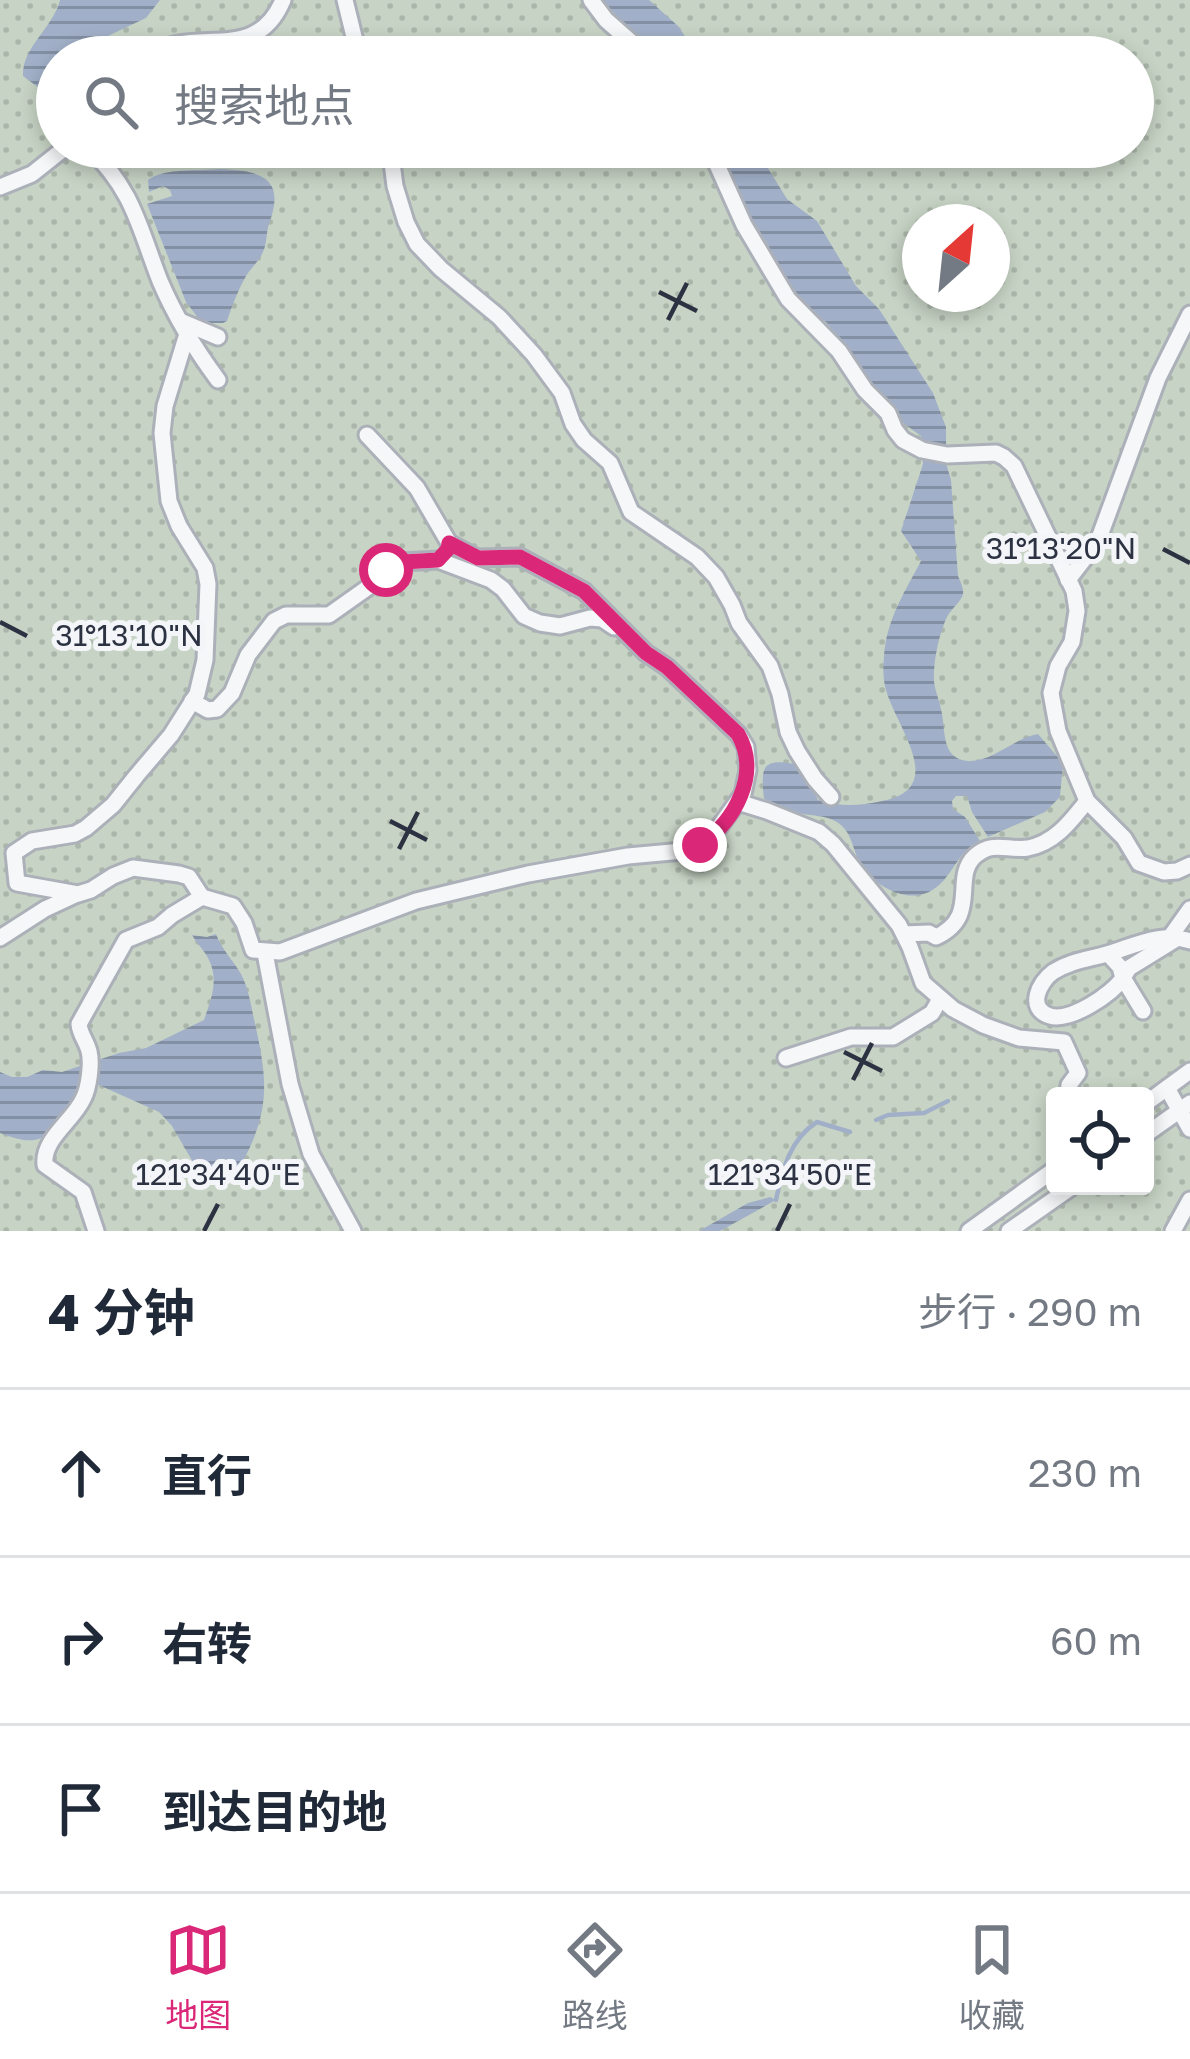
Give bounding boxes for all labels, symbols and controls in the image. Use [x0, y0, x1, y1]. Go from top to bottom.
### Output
search box [36, 36, 1154, 168]
icon: search [78, 69, 144, 135]
text: 搜索地点 [174, 78, 354, 132]
north arrow [902, 204, 1010, 312]
text: 31°13'20"N [986, 530, 1136, 566]
route start [359, 543, 413, 597]
text: 31°13'10"N [55, 617, 203, 653]
route end [673, 818, 727, 872]
map controls [1046, 1087, 1154, 1195]
button: locate [1046, 1087, 1154, 1195]
text: 121°34'40"E [135, 1156, 301, 1192]
text: 121°34'50"E [708, 1156, 872, 1192]
text: 4 分钟 [48, 1281, 195, 1342]
text: 步行 · 290 m [918, 1288, 1142, 1335]
icon: ahead [48, 1440, 114, 1506]
text: 直行 [162, 1448, 252, 1502]
text: 230 m [1028, 1449, 1142, 1496]
icon: right [48, 1608, 114, 1674]
text: 右转 [162, 1616, 252, 1670]
text: 60 m [1050, 1617, 1142, 1664]
icon: arrive [48, 1776, 114, 1842]
text: 到达目的地 [162, 1784, 387, 1838]
tab: 地图 [165, 1917, 231, 2037]
tab: 路线 [562, 1917, 628, 2037]
tab: 收藏 [959, 1917, 1025, 2037]

